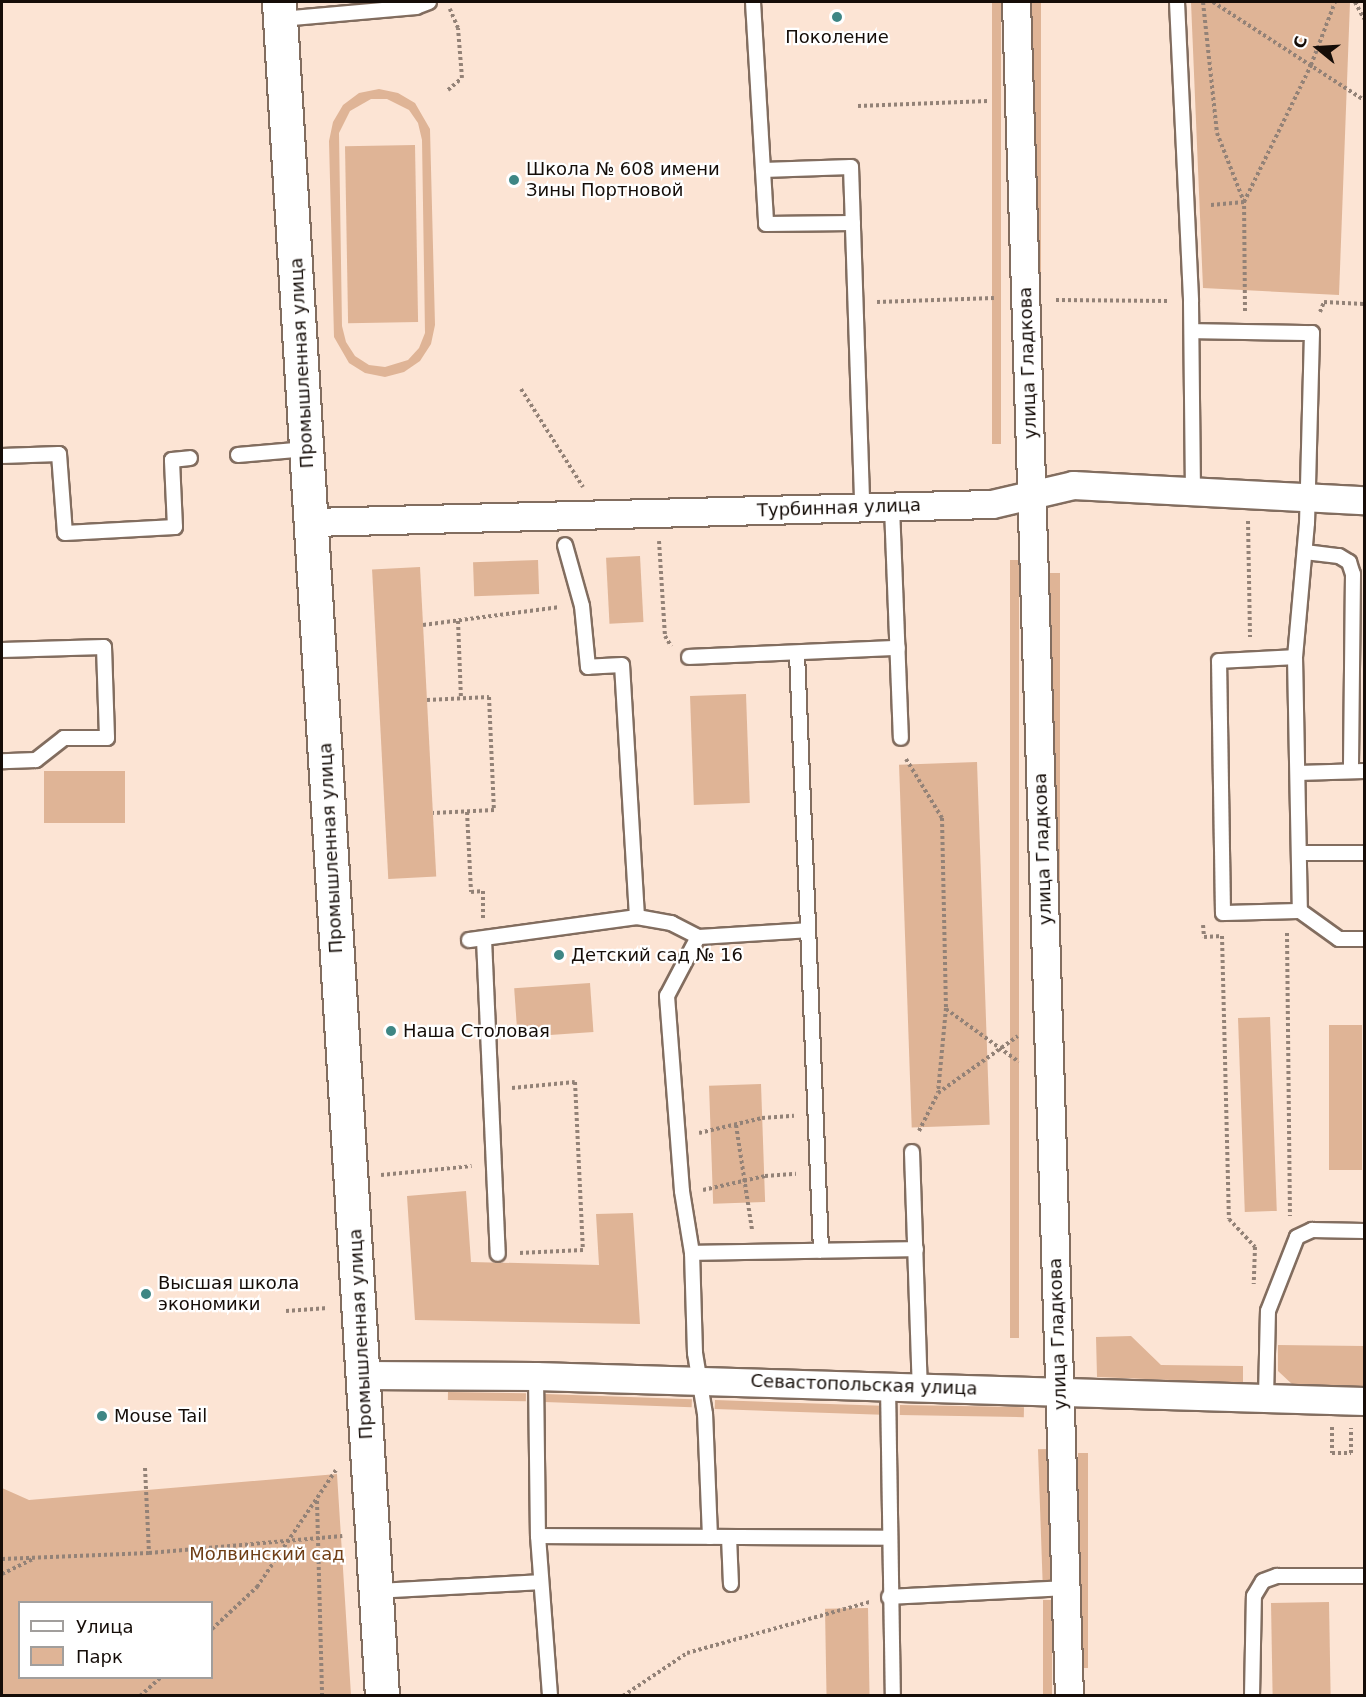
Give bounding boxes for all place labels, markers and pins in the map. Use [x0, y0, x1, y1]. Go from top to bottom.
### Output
marker: Поколение [830, 10, 844, 24]
place label: Поколение [785, 26, 889, 48]
place label: Школа № 608 имени Зины Портновой [526, 159, 720, 201]
marker: Школа № 608 имени Зины Портновой [507, 173, 521, 187]
place label: Детский сад № 16 [571, 944, 743, 966]
marker: Детский сад № 16 [552, 948, 566, 962]
place label: Наша Столовая [403, 1020, 550, 1042]
marker: Наша Столовая [384, 1024, 398, 1038]
place label: Высшая школа экономики [158, 1273, 299, 1316]
marker: Высшая школа экономики [139, 1287, 153, 1301]
place label: Mouse Tail [114, 1405, 207, 1427]
marker: Mouse Tail [95, 1409, 109, 1423]

